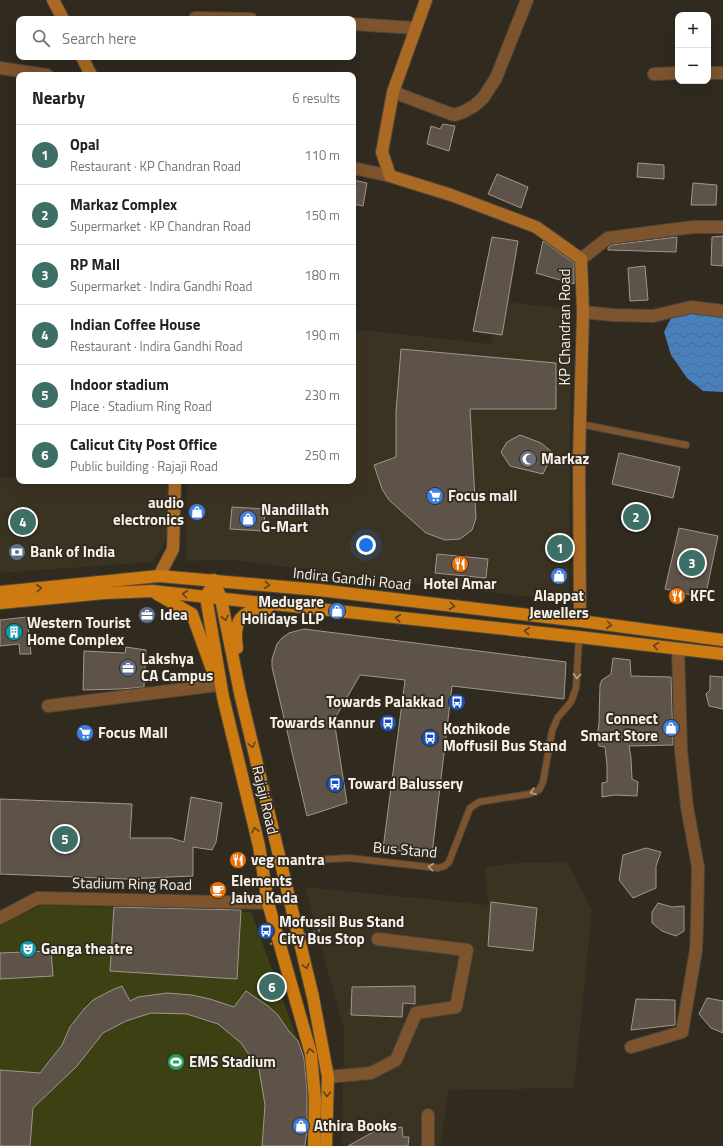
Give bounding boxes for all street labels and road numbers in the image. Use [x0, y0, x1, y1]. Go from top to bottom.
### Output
street label: KP Chandran Road [553, 269, 576, 386]
street label: Indira Gandhi Road [292, 561, 412, 596]
street label: Rajaji Road [246, 763, 285, 837]
street label: Bus Stand [372, 835, 438, 864]
street label: Stadium Ring Road [72, 871, 192, 896]

